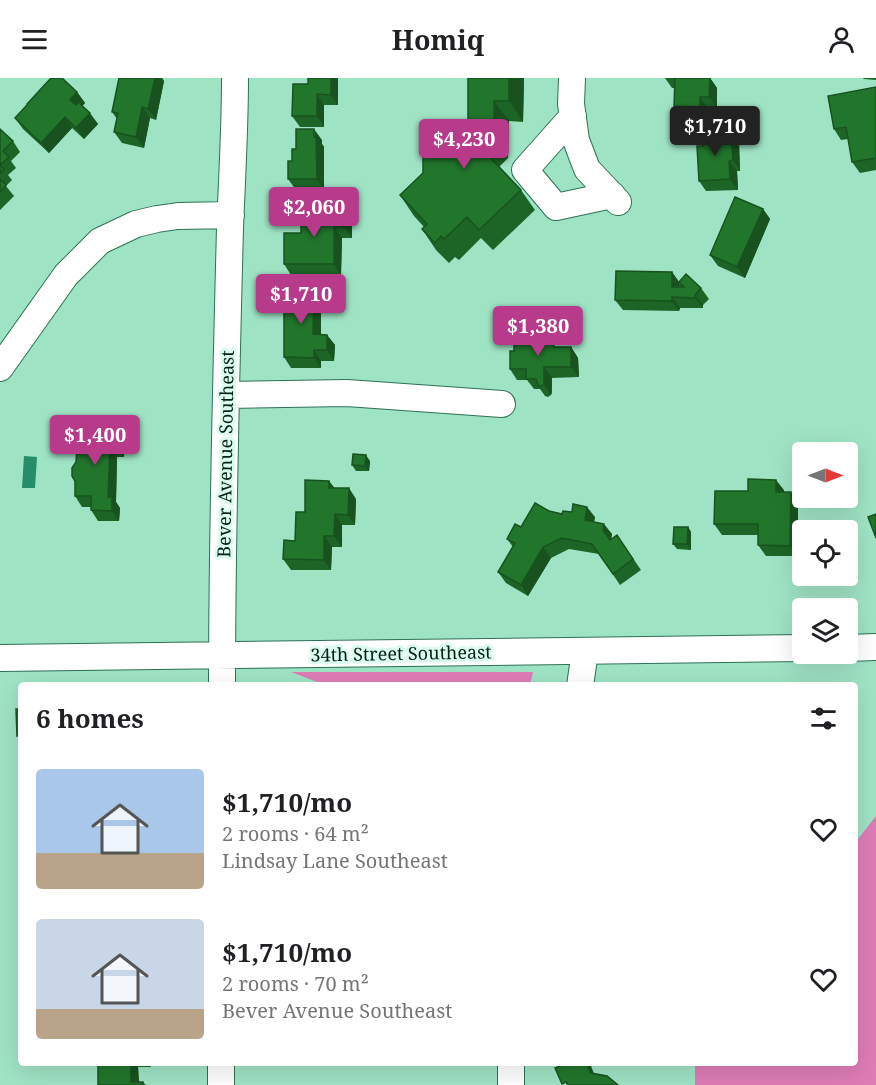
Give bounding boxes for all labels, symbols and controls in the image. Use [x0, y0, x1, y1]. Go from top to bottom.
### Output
text: Homiq [392, 21, 484, 58]
icon: menu [18, 23, 51, 56]
icon: person [825, 23, 858, 56]
pin: $1,710 [666, 106, 764, 157]
text: $1,710 [684, 112, 746, 139]
pin: $4,230 [415, 119, 513, 170]
text: $4,230 [433, 125, 495, 152]
pin: $2,060 [265, 187, 363, 238]
text: $2,060 [283, 193, 345, 220]
pin: $1,710 [252, 274, 350, 325]
text: $1,710 [270, 280, 332, 307]
pin: $1,380 [489, 306, 587, 357]
text: $1,380 [507, 312, 569, 339]
street label: Bever Avenue Southeast [211, 350, 239, 558]
pin: $1,400 [46, 415, 144, 466]
text: $1,400 [64, 421, 126, 448]
north arrow [792, 442, 858, 508]
map controls [792, 442, 858, 664]
button: locate [792, 520, 858, 586]
button: layers [792, 598, 858, 664]
street label: 34th Street Southeast [310, 639, 492, 667]
text: 6 homes [36, 700, 144, 736]
icon: filters [807, 702, 840, 735]
text: $1,710/mo [222, 784, 352, 820]
icon: home [84, 793, 156, 865]
icon: heart [807, 813, 840, 846]
text: 2 rooms · 64 m² [222, 820, 369, 847]
text: Lindsay Lane Southeast [222, 847, 448, 874]
text: $1,710/mo [222, 934, 352, 970]
icon: home [84, 943, 156, 1015]
icon: heart [807, 963, 840, 996]
text: 2 rooms · 70 m² [222, 970, 369, 997]
text: Bever Avenue Southeast [222, 997, 452, 1024]

